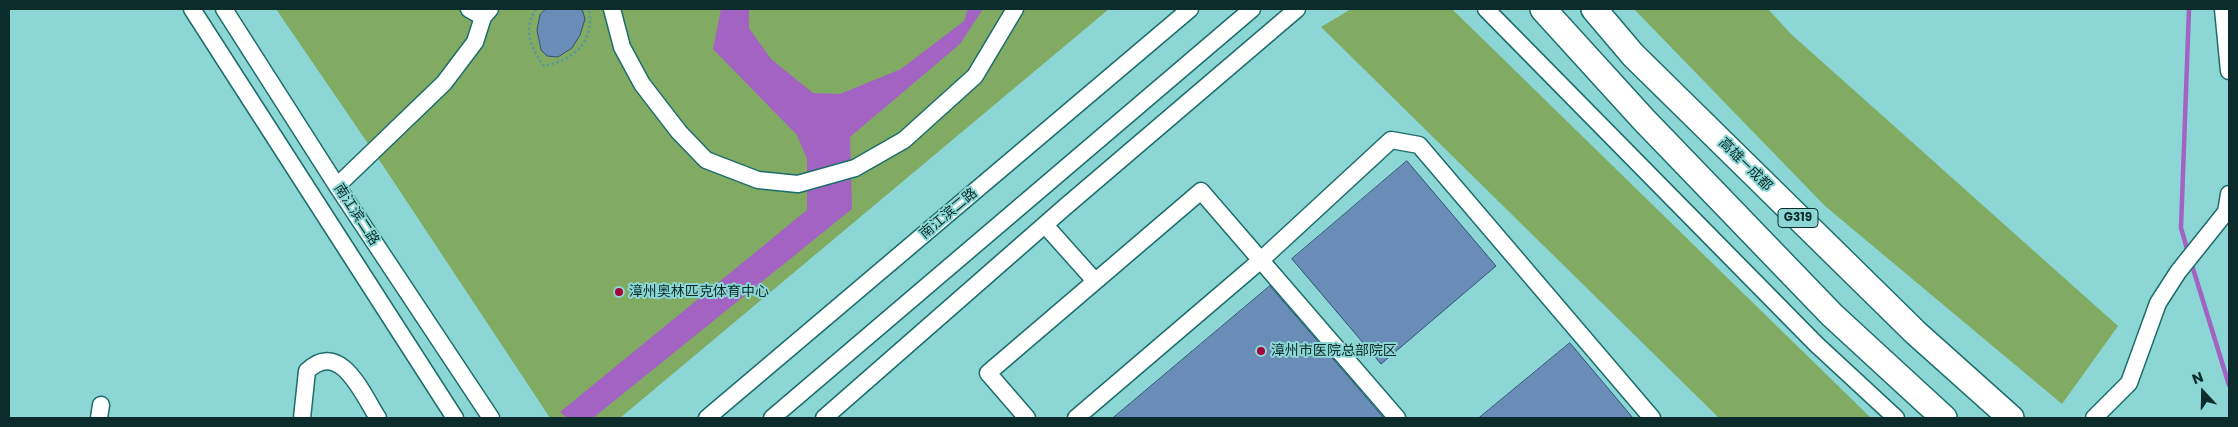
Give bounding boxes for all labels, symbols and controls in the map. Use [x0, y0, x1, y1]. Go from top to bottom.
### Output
street label: 高雄—成都 [1715, 135, 1775, 195]
street label: 南江滨二路 [330, 181, 382, 249]
street label: 南江滨二路 [917, 185, 981, 243]
road number: G319 [1778, 208, 1818, 228]
place label: 漳州奥林匹克体育中心 [629, 284, 769, 300]
marker: 漳州奥林匹克体育中心 [613, 286, 625, 298]
place label: 漳州市医院总部院区 [1271, 343, 1397, 359]
marker: 漳州市医院总部院区 [1255, 345, 1267, 357]
north arrow [2178, 367, 2228, 417]
text: N [2189, 367, 2206, 389]

